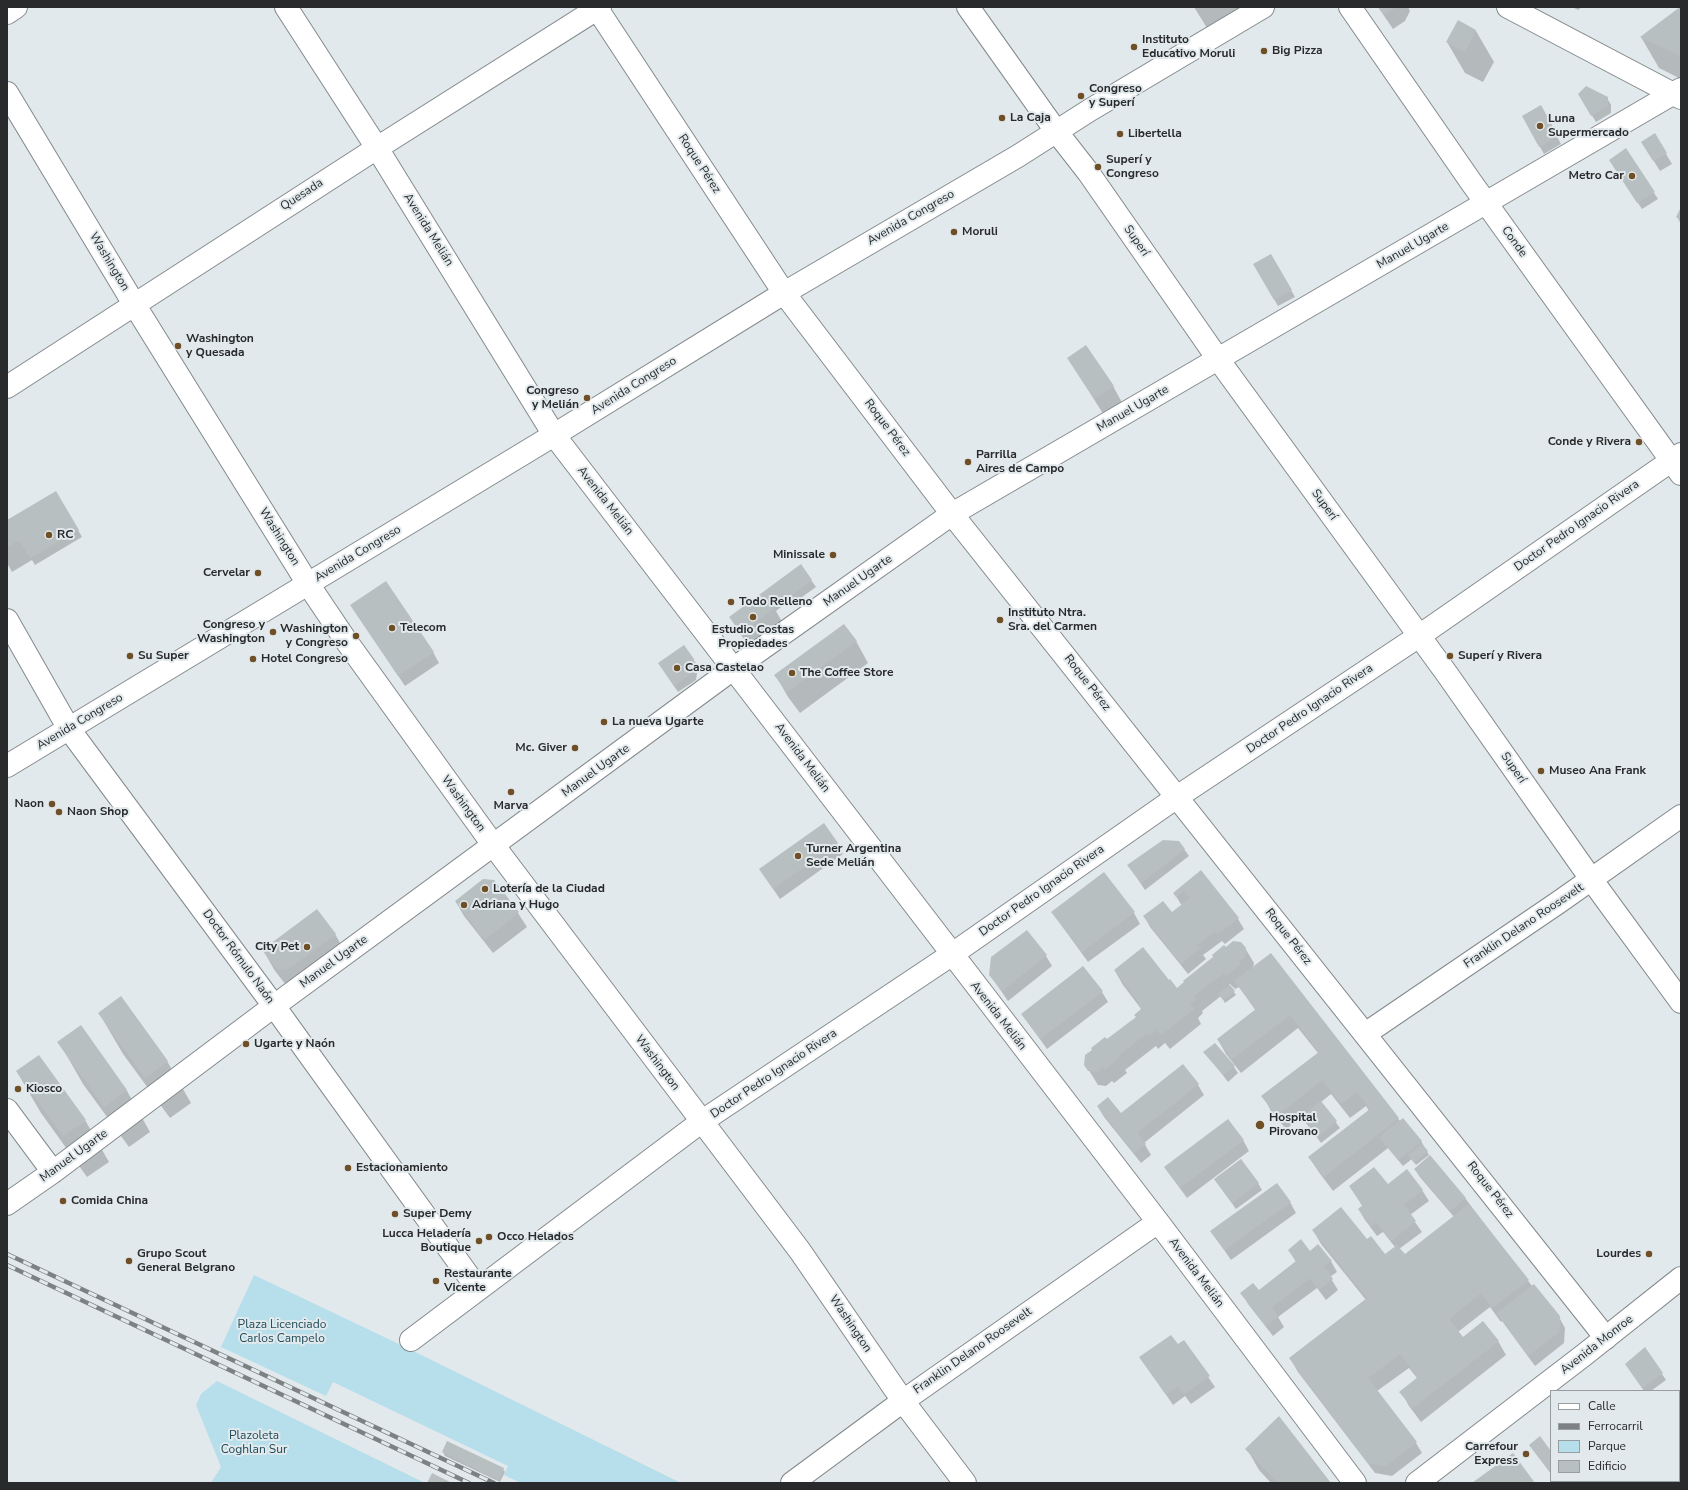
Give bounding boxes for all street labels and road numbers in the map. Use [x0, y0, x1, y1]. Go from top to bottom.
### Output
street label: Roque Pérez [675, 132, 723, 196]
street label: Quesada [278, 176, 326, 214]
street label: Avenida Congreso [865, 187, 957, 249]
street label: Avenida Melián [400, 191, 456, 269]
street label: Manuel Ugarte [1375, 220, 1451, 272]
street label: Superí [1120, 223, 1152, 259]
street label: Conde [1498, 224, 1530, 260]
street label: Washington [86, 230, 132, 294]
street label: Avenida Congreso [589, 354, 679, 418]
street label: Manuel Ugarte [1095, 383, 1171, 435]
street label: Roque Pérez [861, 397, 913, 459]
street label: Avenida Melián [574, 464, 636, 538]
street label: Doctor Pedro Ignacio Rivera [1512, 477, 1642, 575]
street label: Superí [1308, 487, 1340, 523]
street label: Washington [255, 505, 303, 569]
street label: Avenida Congreso [312, 523, 404, 585]
street label: Manuel Ugarte [821, 552, 895, 610]
street label: Roque Pérez [1061, 652, 1113, 714]
street label: Doctor Pedro Ignacio Rivera [1244, 661, 1376, 757]
street label: Avenida Congreso [34, 691, 126, 753]
street label: Avenida Melián [771, 720, 833, 796]
street label: Manuel Ugarte [559, 742, 633, 800]
street label: Superí [1497, 750, 1529, 786]
street label: Washington [438, 773, 488, 835]
street label: Doctor Pedro Ignacio Rivera [977, 842, 1107, 940]
street label: Franklin Delano Roosevelt [1461, 881, 1587, 971]
street label: Roque Pérez [1262, 906, 1314, 968]
street label: Doctor Rómulo Naón [199, 907, 277, 1007]
street label: Manuel Ugarte [297, 933, 371, 991]
street label: Avenida Melián [967, 979, 1029, 1053]
street label: Doctor Pedro Ignacio Rivera [708, 1026, 840, 1122]
street label: Washington [631, 1032, 683, 1094]
street label: Manuel Ugarte [37, 1127, 111, 1185]
street label: Roque Pérez [1464, 1159, 1516, 1221]
street label: Avenida Melián [1165, 1235, 1227, 1311]
street label: Washington [826, 1293, 874, 1355]
street label: Franklin Delano Roosevelt [911, 1305, 1035, 1397]
street label: Avenida Monroe [1558, 1312, 1636, 1378]

